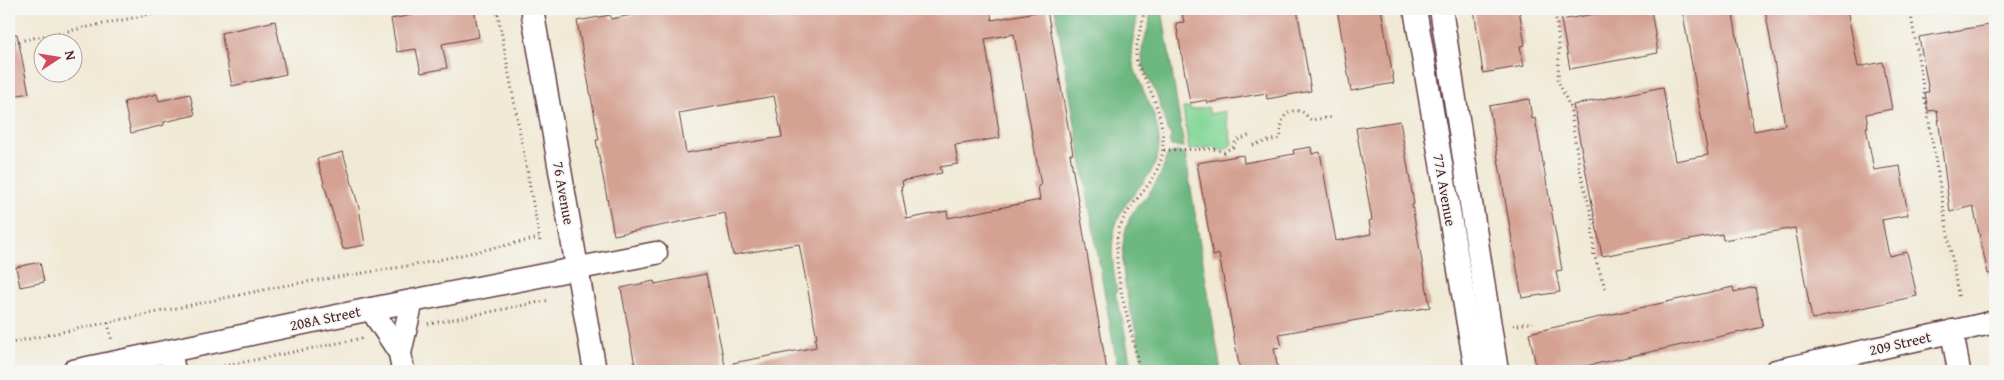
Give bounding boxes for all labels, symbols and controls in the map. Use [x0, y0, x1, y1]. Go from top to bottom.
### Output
north arrow [32, 32, 82, 82]
text: N [60, 49, 82, 63]
street label: 77A Avenue [1428, 152, 1462, 228]
street label: 76 Avenue [548, 160, 580, 226]
street label: 208A Street [288, 300, 363, 336]
street label: 209 Street [1867, 326, 1934, 360]

